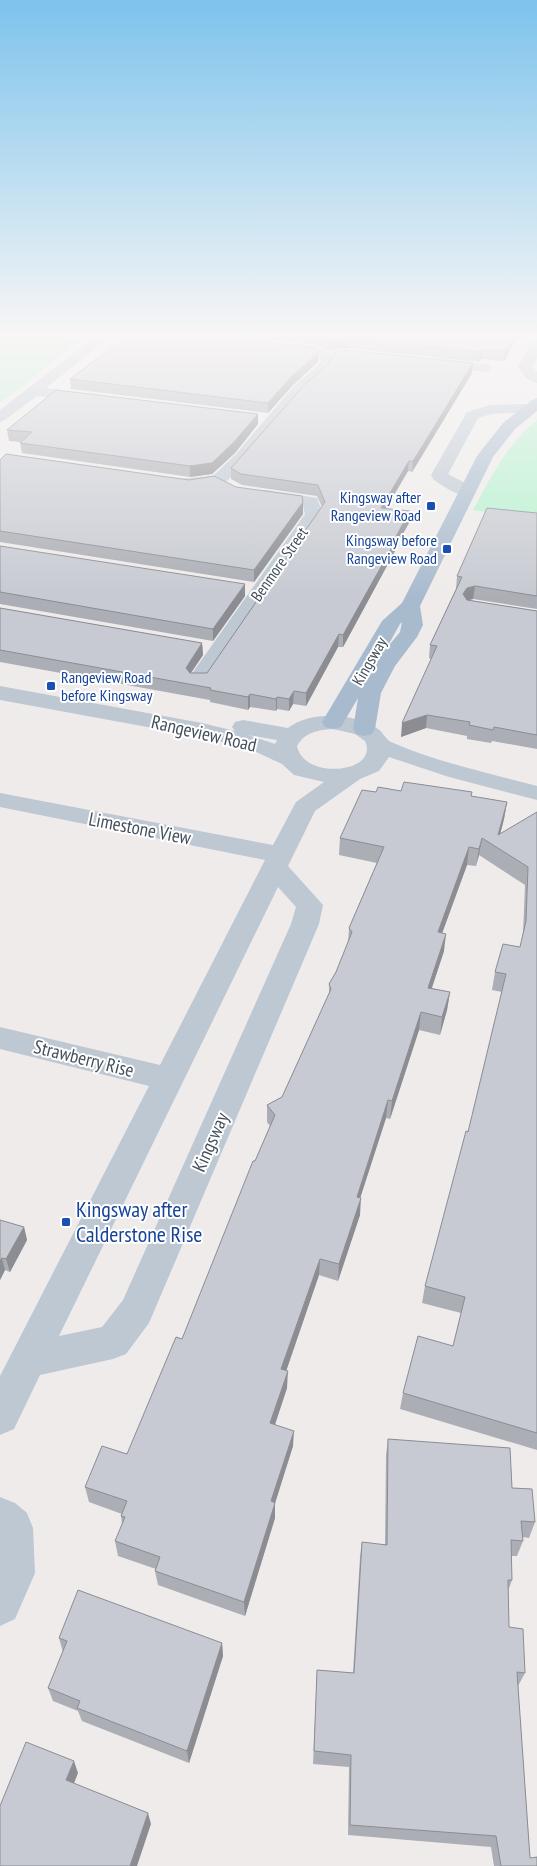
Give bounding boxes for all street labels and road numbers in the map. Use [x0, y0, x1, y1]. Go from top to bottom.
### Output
street label: Benmore Street [246, 523, 312, 605]
street label: Kingsway [347, 633, 391, 689]
street label: Rangeview Road [149, 709, 259, 757]
street label: Limestone View [87, 806, 194, 850]
street label: Strawberry Rise [32, 1034, 137, 1082]
street label: Kingsway [186, 1108, 234, 1175]

